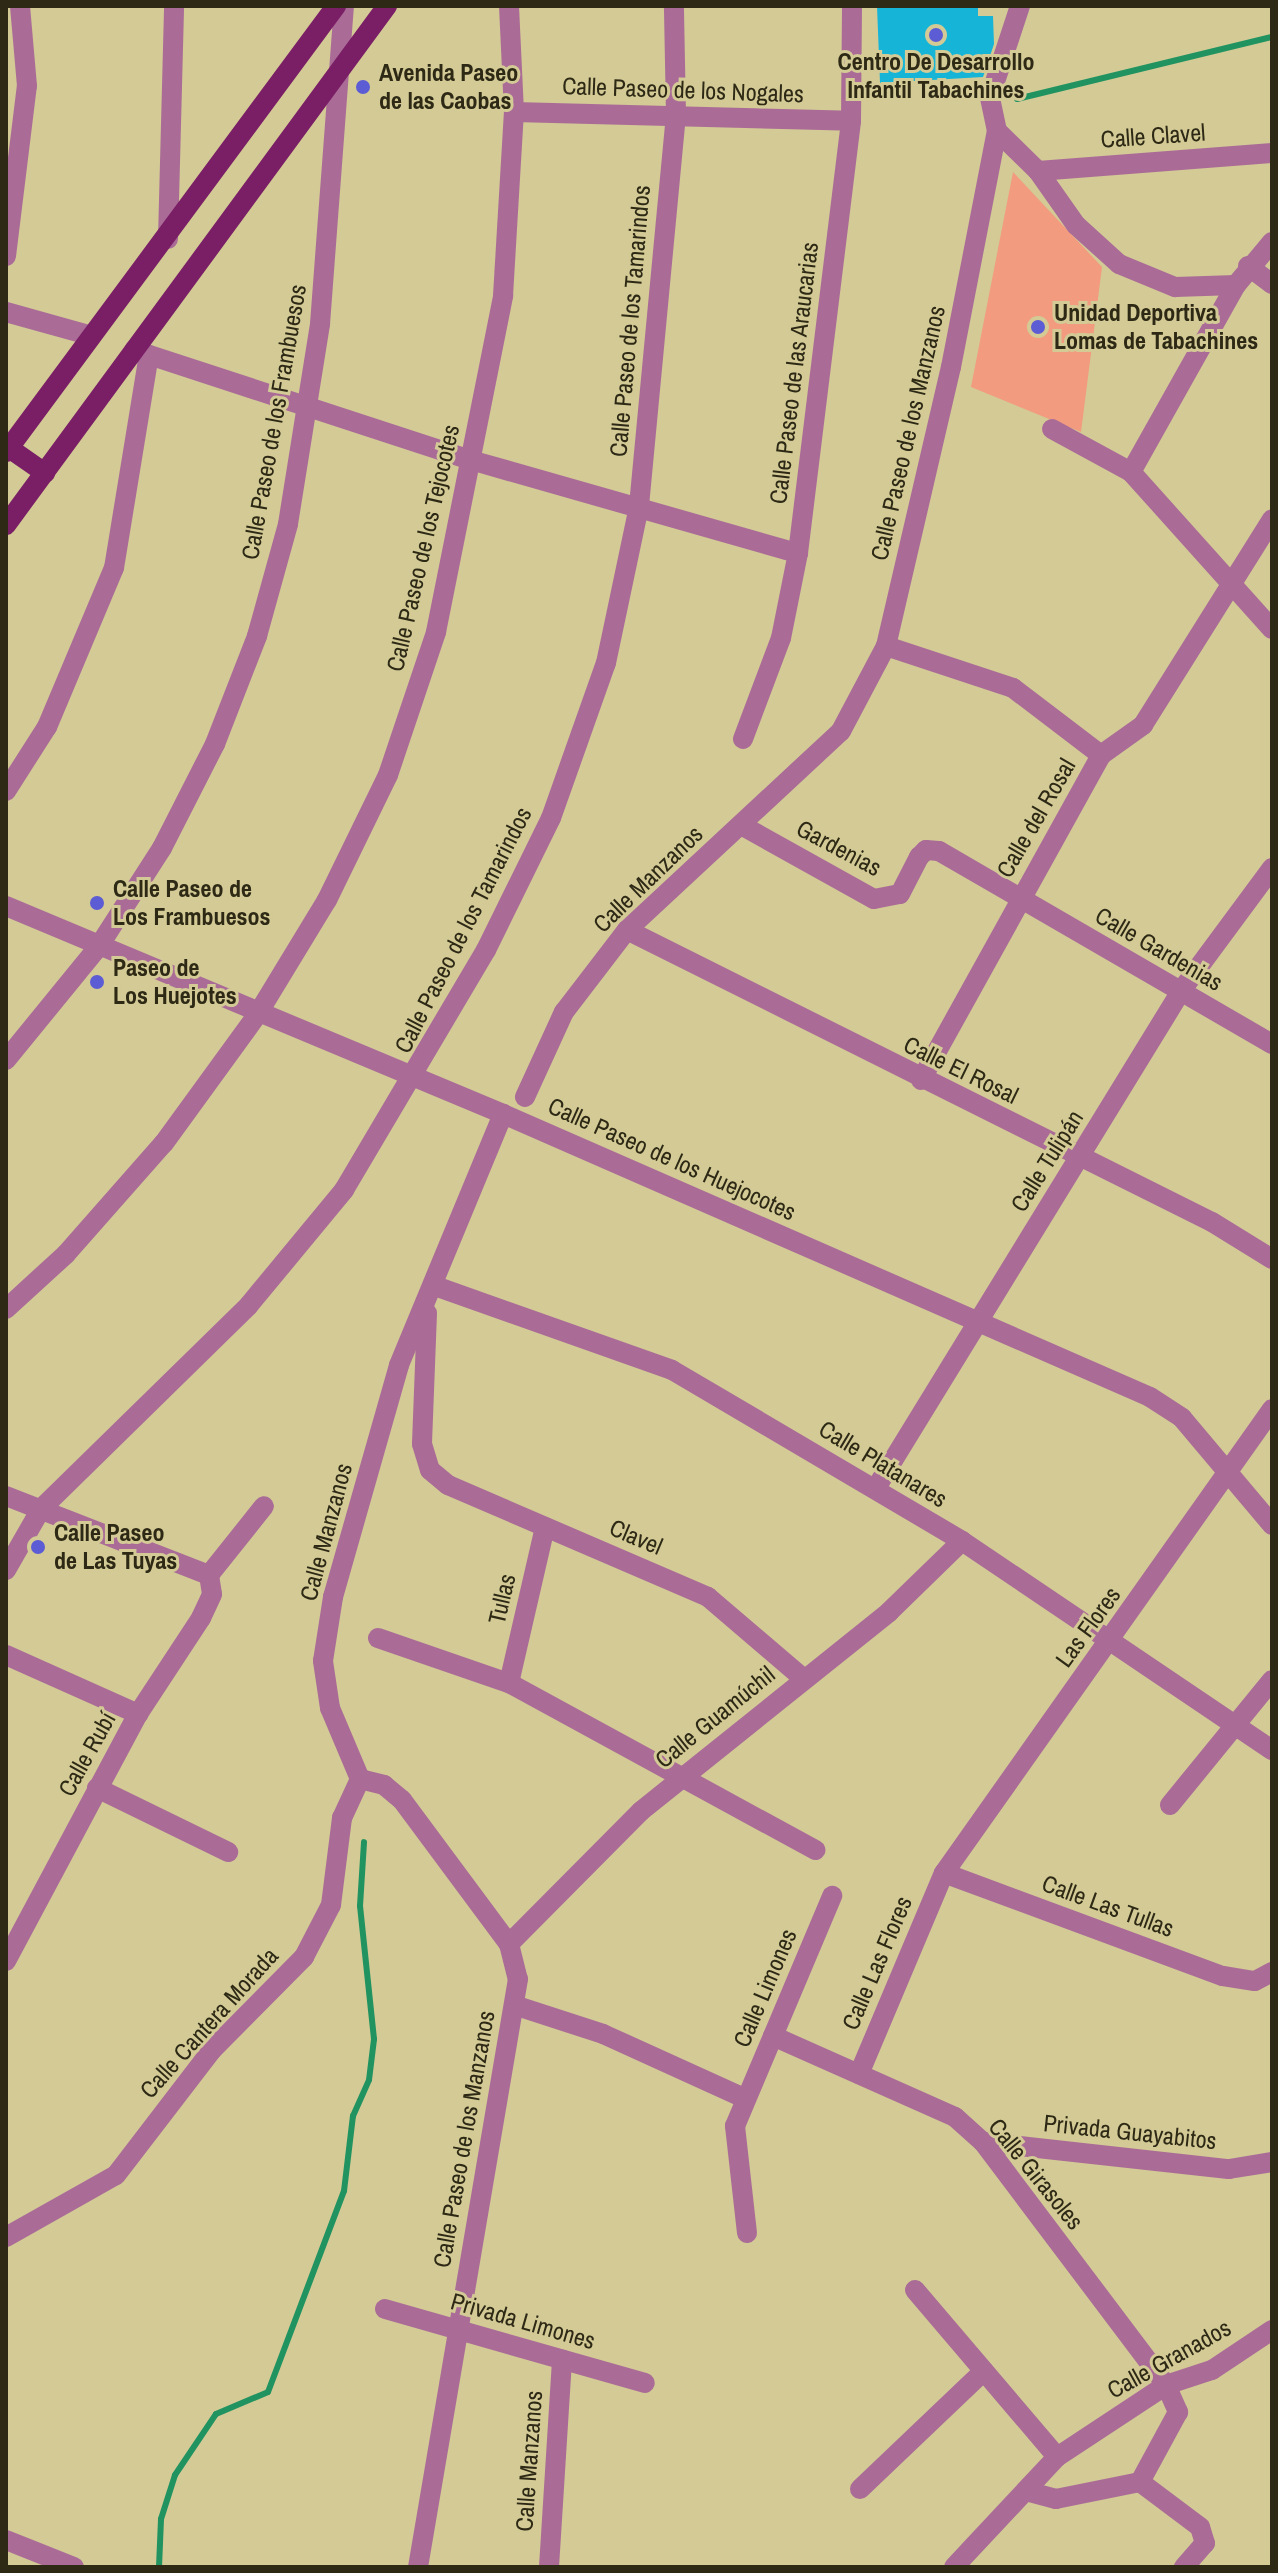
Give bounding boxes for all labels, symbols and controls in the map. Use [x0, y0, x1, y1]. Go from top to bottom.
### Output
marker: Centro De Desarrollo Infantil Tabachines [927, 26, 945, 44]
place label: Centro De Desarrollo Infantil Tabachines [838, 48, 1034, 104]
place label: Avenida Paseo de las Caobas [379, 59, 518, 115]
street label: Calle Paseo de los Nogales [562, 71, 804, 109]
marker: Avenida Paseo de las Caobas [354, 78, 372, 96]
street label: Calle Clavel [1100, 118, 1206, 154]
street label: Calle Paseo de los Tamarindos [604, 184, 656, 458]
street label: Calle Paseo de las Araucarias [764, 240, 824, 506]
street label: Calle Paseo de los Frambuesos [236, 282, 312, 562]
place label: Unidad Deportiva Lomas de Tabachines [1054, 299, 1258, 355]
street label: Calle Paseo de los Manzanos [865, 303, 951, 563]
marker: Unidad Deportiva Lomas de Tabachines [1029, 318, 1047, 336]
street label: Calle Paseo de los Tejocotes [381, 422, 465, 674]
street label: Calle del Rosal [990, 753, 1082, 883]
street label: Calle Paseo de los Tamarindos [388, 802, 538, 1058]
street label: Gardenias [792, 814, 886, 882]
street label: Calle Manzanos [587, 820, 709, 938]
place label: Calle Paseo de Los Frambuesos [113, 875, 270, 931]
marker: Calle Paseo de Los Frambuesos [88, 894, 106, 912]
street label: Calle Gardenias [1090, 901, 1228, 997]
place label: Paseo de Los Huejotes [113, 954, 237, 1010]
marker: Paseo de Los Huejotes [88, 973, 106, 991]
street label: Calle El Rosal [899, 1030, 1023, 1110]
street label: Calle Paseo de los Huejocotes [544, 1091, 800, 1227]
street label: Calle Tulipán [1005, 1105, 1089, 1217]
street label: Calle Platanares [814, 1414, 952, 1514]
street label: Calle Manzanos [294, 1460, 358, 1604]
street label: Clavel [605, 1513, 667, 1561]
place label: Calle Paseo de Las Tuyas [54, 1519, 177, 1575]
marker: Calle Paseo de Las Tuyas [29, 1538, 47, 1556]
street label: Tullas [482, 1571, 522, 1627]
street label: Las Flores [1049, 1581, 1127, 1673]
street label: Calle Guamúchil [649, 1660, 781, 1774]
street label: Calle Rubí [52, 1707, 122, 1801]
street label: Calle Las Tullas [1038, 1869, 1178, 1943]
street label: Calle Las Flores [836, 1892, 918, 2034]
street label: Calle Limones [727, 1924, 803, 2052]
street label: Calle Cantera Morada [134, 1942, 284, 2104]
street label: Calle Paseo de los Manzanos [427, 2008, 501, 2270]
street label: Privada Guayabitos [1042, 2109, 1218, 2155]
street label: Calle Girasoles [982, 2113, 1090, 2235]
street label: Privada Limones [448, 2287, 598, 2355]
street label: Calle Granados [1102, 2313, 1236, 2405]
street label: Calle Manzanos [510, 2390, 548, 2532]

